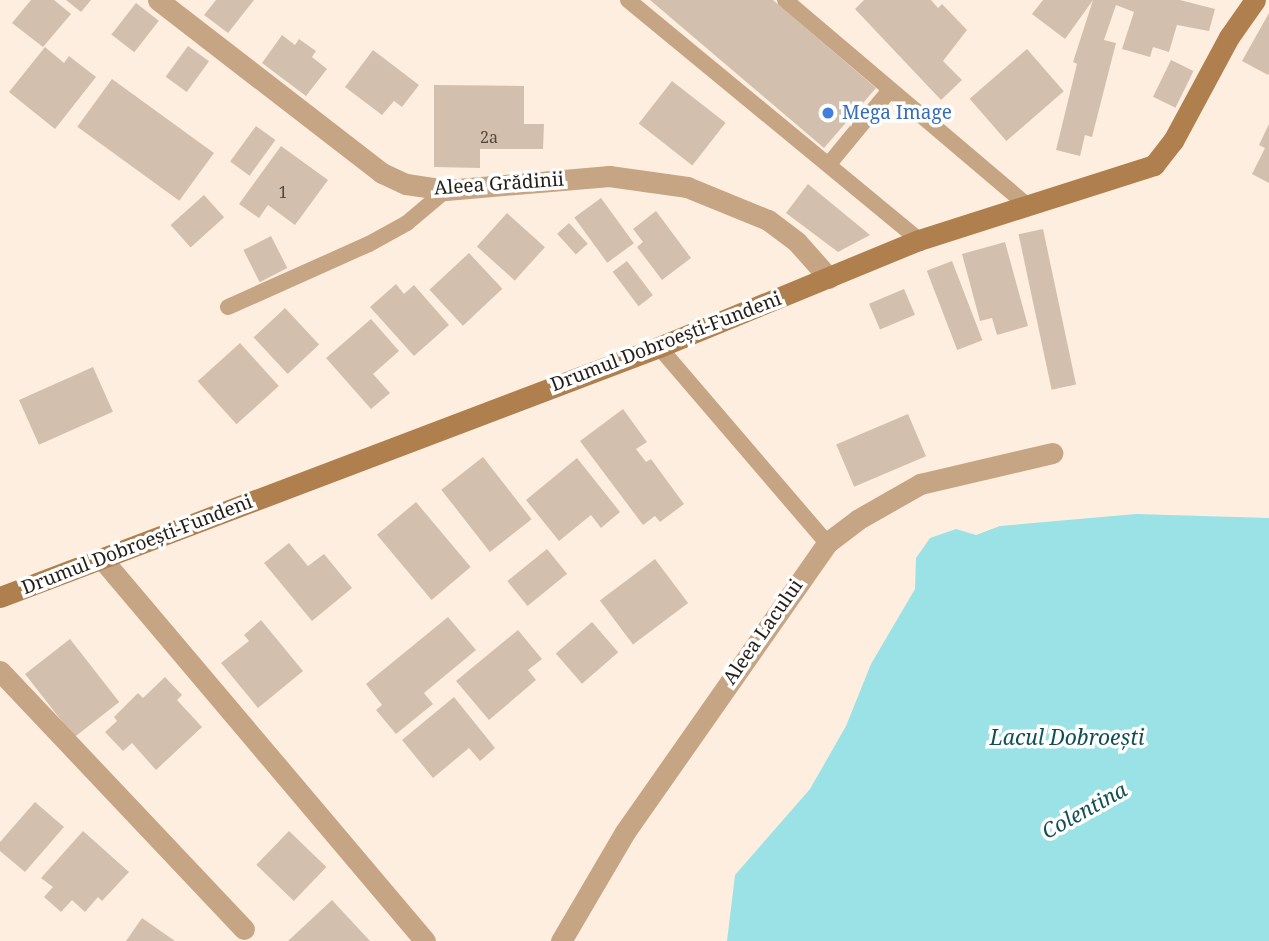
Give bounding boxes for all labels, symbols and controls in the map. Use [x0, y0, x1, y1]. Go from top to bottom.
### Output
place label: Mega Image [842, 102, 952, 124]
marker: Mega Image [820, 105, 836, 121]
house number: 2a [480, 127, 498, 147]
street label: Aleea Grădinii [433, 168, 565, 200]
house number: 1 [279, 182, 287, 202]
street label: Drumul Dobroești-Fundeni [547, 287, 785, 397]
street label: Drumul Dobroești-Fundeni [18, 490, 256, 600]
street label: Aleea Lacului [718, 575, 808, 689]
water label: Lacul Dobroești [990, 724, 1144, 750]
water label: Colentina [1037, 776, 1131, 844]

